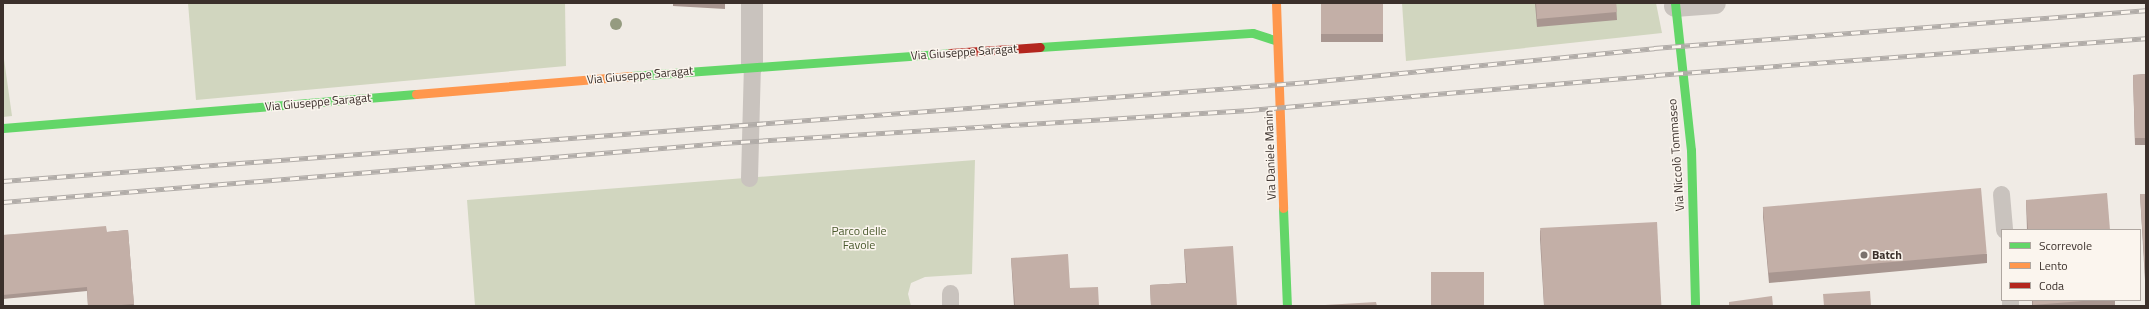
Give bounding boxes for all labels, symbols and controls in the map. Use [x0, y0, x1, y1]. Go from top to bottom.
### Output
street label: Via Giuseppe Saragat [910, 41, 1018, 63]
street label: Via Giuseppe Saragat [586, 63, 694, 87]
street label: Via Giuseppe Saragat [264, 90, 372, 114]
street label: Via Niccolò Tommaseo [1665, 98, 1687, 212]
street label: Via Daniele Manin [1261, 110, 1279, 200]
park label: Parco delle Favole [831, 224, 887, 252]
legend [2001, 229, 2141, 301]
text: Scorrevole [2039, 236, 2092, 255]
place label: Batch [1872, 248, 1902, 262]
marker: Batch [1859, 250, 1869, 260]
text: Lento [2039, 256, 2068, 275]
text: Coda [2039, 276, 2064, 295]

